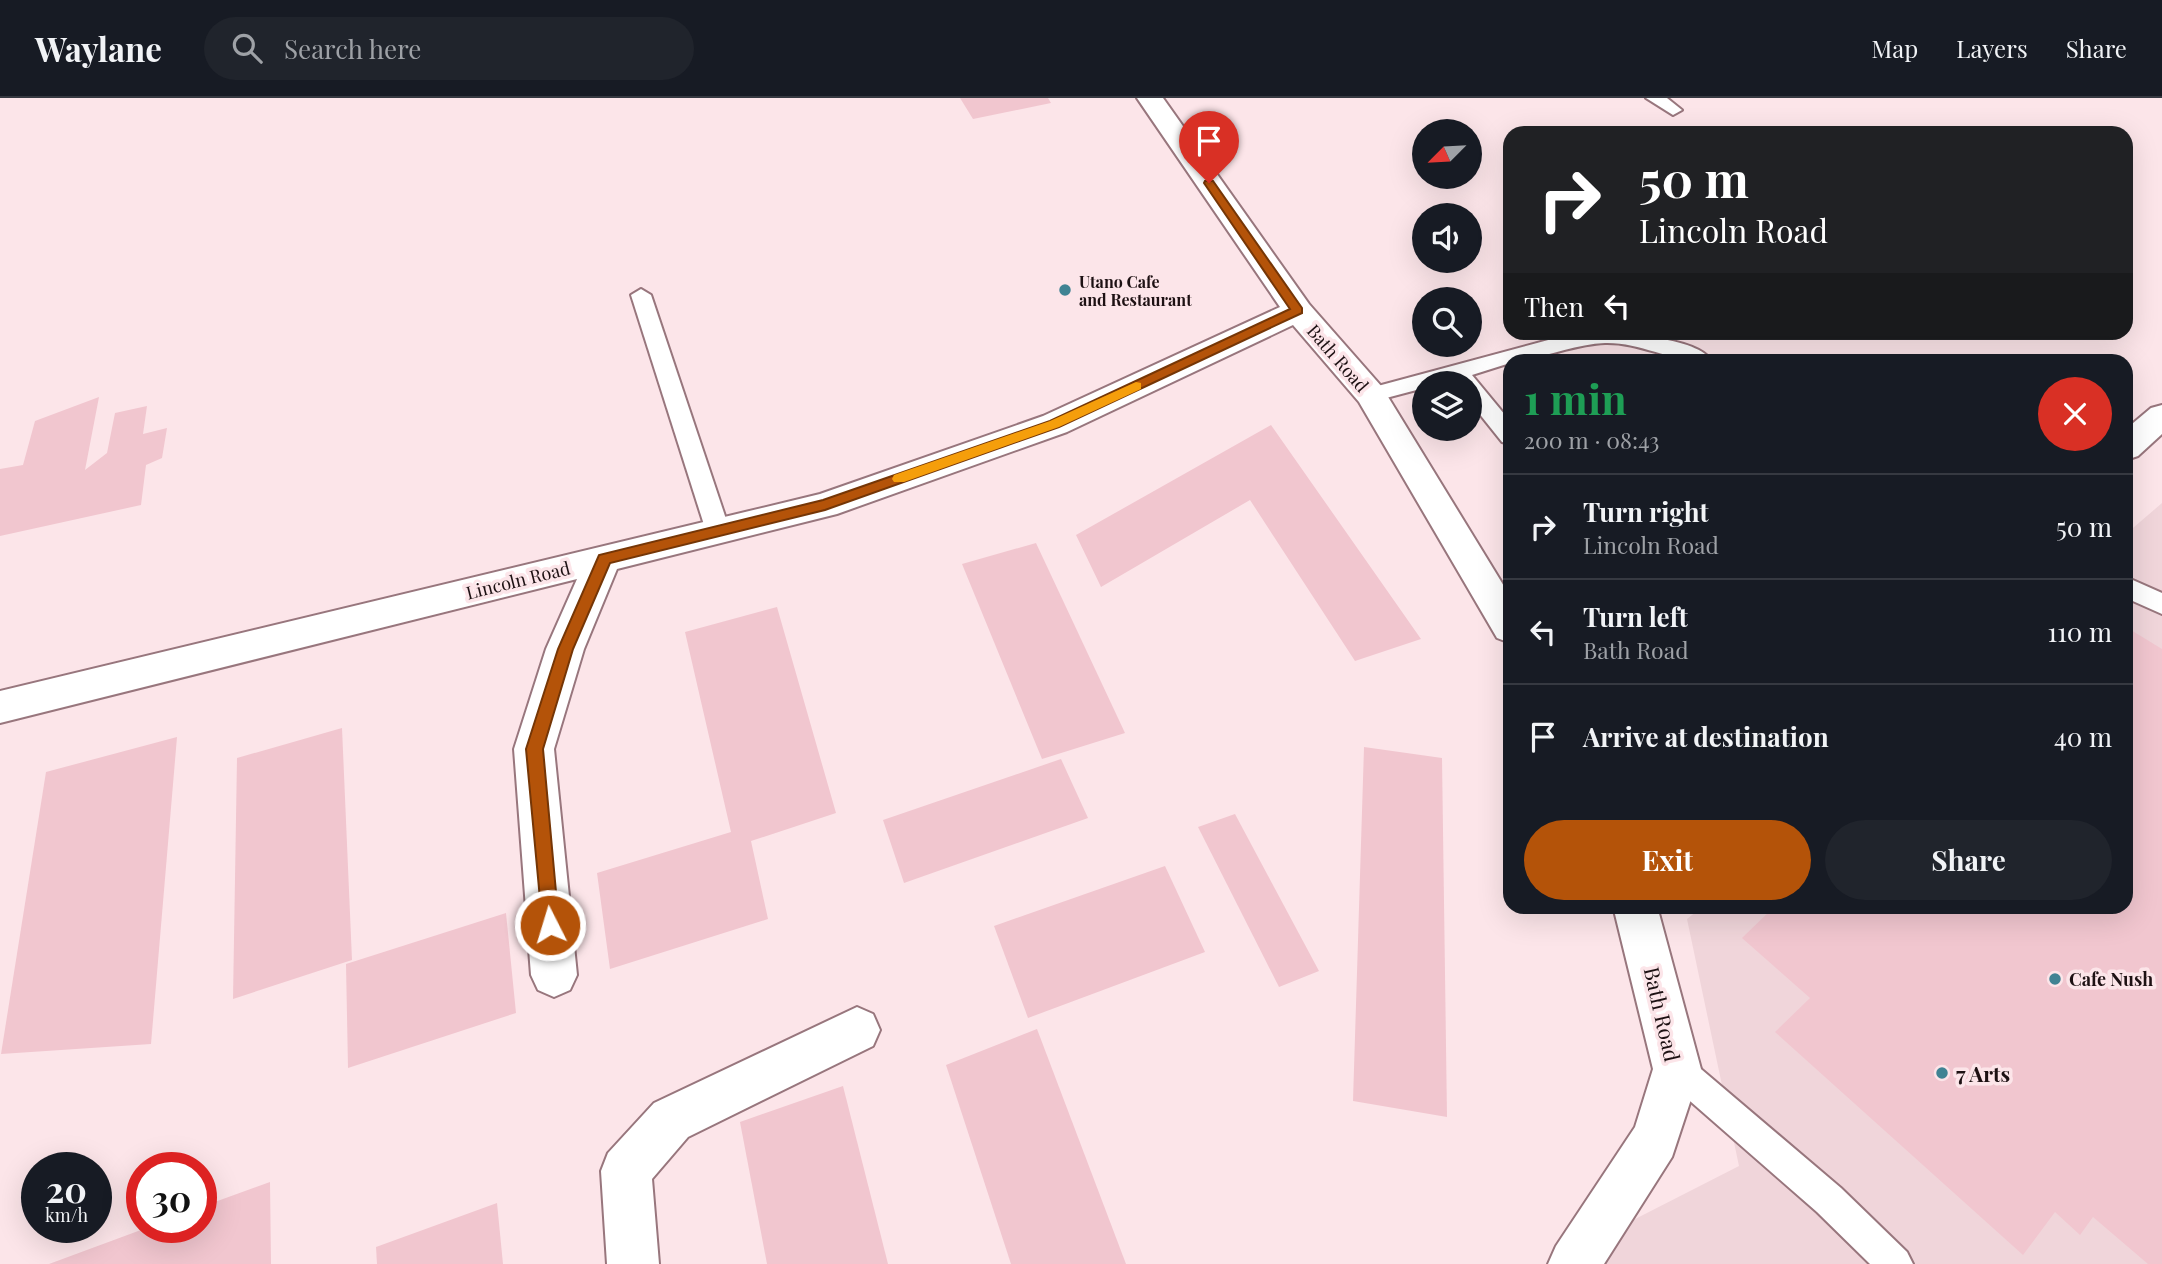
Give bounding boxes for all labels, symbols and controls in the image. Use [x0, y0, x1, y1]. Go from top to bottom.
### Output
search box [204, 17, 694, 80]
text: Waylane [35, 26, 162, 70]
icon: search [228, 29, 266, 67]
text: Search here [284, 31, 421, 66]
text: Map [1872, 32, 1918, 64]
text: Layers [1956, 32, 2028, 64]
text: Share [2066, 32, 2127, 64]
pin [1179, 111, 1239, 183]
north arrow [1412, 119, 1482, 189]
map controls [1412, 119, 1482, 441]
icon: arrive [1190, 122, 1228, 160]
text: 50 m [1639, 145, 1749, 210]
icon: right [1524, 154, 1615, 245]
button: sound [1412, 203, 1482, 273]
text: Lincoln Road [1639, 208, 1828, 251]
place label: Utano Cafe and Restaurant [1079, 271, 1192, 310]
marker: Utano Cafe and Restaurant [1057, 282, 1073, 298]
button: search [1412, 287, 1482, 357]
icon: left [1598, 287, 1636, 325]
text: Then [1524, 289, 1584, 324]
street label: Bath Road [1302, 319, 1374, 397]
text: 1 min [1524, 370, 1627, 426]
button: layers [1412, 371, 1482, 441]
button: close [2038, 377, 2112, 451]
text: 200 m · 08:43 [1524, 424, 1660, 455]
text: Turn right [1583, 494, 1709, 529]
icon: right [1524, 508, 1562, 546]
text: 50 m [2056, 509, 2112, 544]
text: Lincoln Road [1583, 529, 1719, 560]
street label: Lincoln Road [463, 555, 573, 605]
text: Turn left [1583, 599, 1688, 634]
icon: left [1524, 613, 1562, 651]
text: 110 m [2048, 614, 2112, 649]
text: Bath Road [1583, 634, 1689, 665]
icon: arrive [1524, 718, 1562, 756]
text: Arrive at destination [1583, 719, 1829, 754]
text: 40 m [2054, 719, 2112, 754]
button: Exit [1524, 820, 1811, 900]
button: Share [1825, 820, 2112, 900]
position arrow [513, 888, 587, 962]
street label: Bath Road [1639, 964, 1687, 1064]
place label: Cafe Nush [2069, 967, 2153, 991]
marker: Cafe Nush [2047, 971, 2063, 987]
place label: 7 Arts [1956, 1059, 2010, 1087]
marker: 7 Arts [1934, 1065, 1950, 1081]
speed limit sign: 30 [126, 1152, 217, 1243]
text: 20 [46, 1165, 87, 1212]
text: km/h [45, 1203, 88, 1227]

